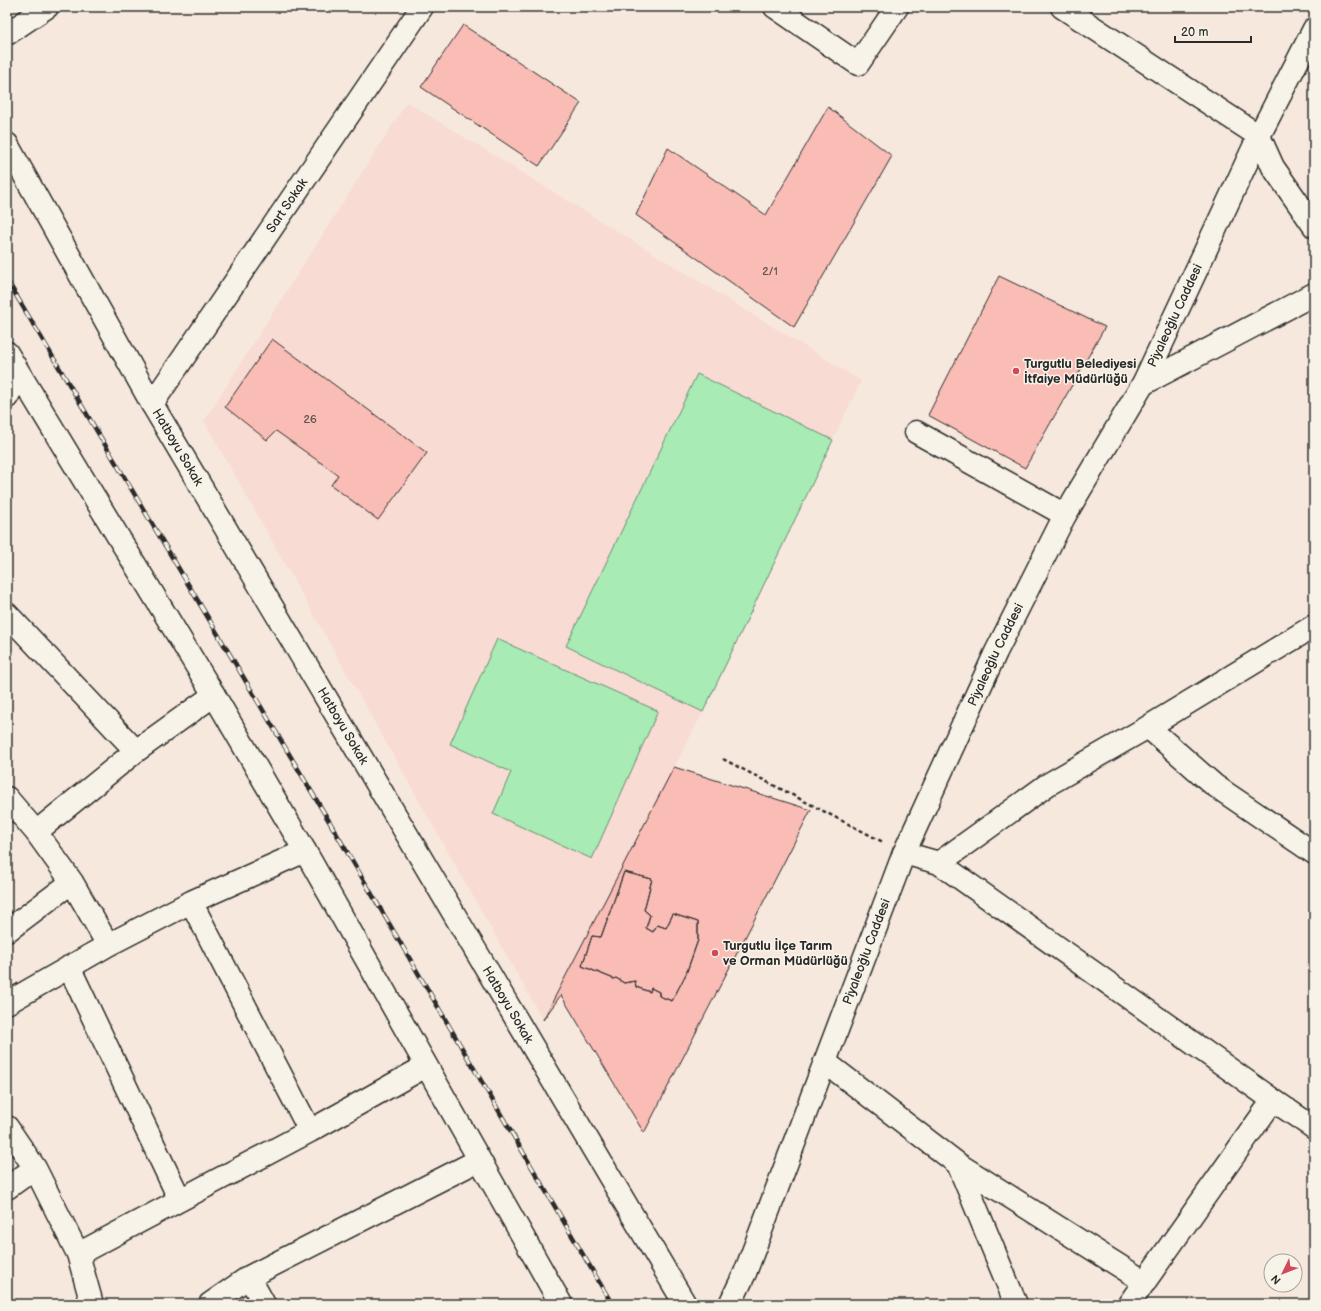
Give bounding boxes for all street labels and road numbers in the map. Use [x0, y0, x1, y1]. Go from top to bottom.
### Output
street label: Sart Sokak [263, 175, 312, 236]
street label: Piyaleoğlu Caddesi [1144, 261, 1206, 370]
street label: Hatboyu Sokak [149, 406, 207, 489]
street label: Piyaleoğlu Caddesi [964, 601, 1027, 709]
street label: Hatboyu Sokak [314, 685, 372, 768]
street label: Piyaleoğlu Caddesi [839, 897, 894, 1007]
street label: Hatboyu Sokak [479, 963, 537, 1047]

